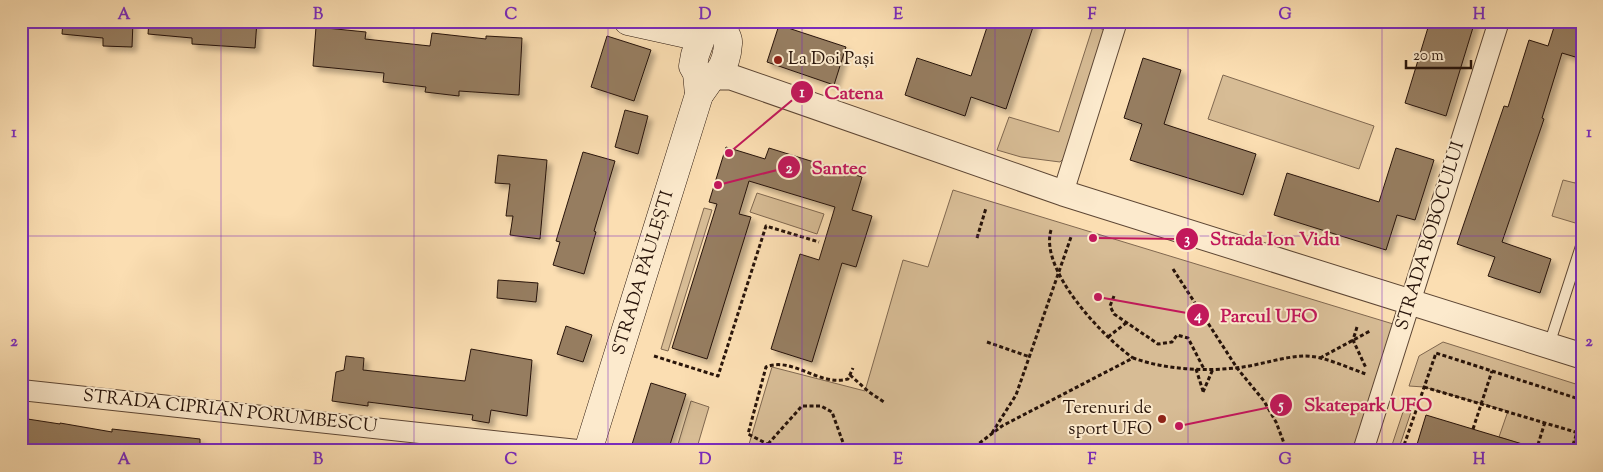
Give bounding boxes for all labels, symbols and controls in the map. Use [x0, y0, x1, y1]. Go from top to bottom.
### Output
text: A [118, 4, 131, 27]
text: B [313, 4, 323, 27]
text: C [505, 4, 518, 27]
text: D [699, 4, 712, 27]
text: E [893, 4, 903, 27]
text: F [1088, 4, 1097, 27]
text: G [1278, 4, 1292, 27]
text: H [1473, 4, 1486, 27]
scale bar [1406, 38, 1470, 70]
text: 20 m [1413, 46, 1444, 67]
place label: La Doi Pași [788, 47, 874, 73]
marker: La Doi Pași [772, 54, 784, 66]
callout: Catena [790, 75, 894, 109]
text: Catena [825, 81, 884, 108]
text: 1 [799, 83, 805, 104]
text: 1 [11, 122, 17, 145]
text: 1 [1586, 122, 1592, 145]
street label: STRADA BOBOCULUI [1390, 138, 1472, 334]
callout: Santec [776, 150, 876, 184]
text: Santec [811, 156, 867, 183]
text: 2 [785, 159, 793, 180]
street label: STRADA PĂULEȘTI [607, 188, 681, 358]
callout: Strada Ion Vidu [1175, 222, 1350, 256]
text: Strada Ion Vidu [1210, 227, 1340, 254]
text: 3 [1184, 230, 1190, 251]
callout: Parcul UFO [1185, 298, 1327, 332]
text: Parcul UFO [1220, 304, 1318, 331]
text: 4 [1193, 306, 1202, 327]
text: 2 [10, 331, 18, 354]
text: 2 [1585, 331, 1593, 354]
street label: STRADA CIPRIAN PORUMBESCU [82, 384, 379, 440]
callout: Skatepark UFO [1269, 388, 1442, 422]
text: Skatepark UFO [1304, 393, 1432, 420]
place label: Terenuri de sport UFO [1063, 396, 1152, 443]
text: 5 [1277, 396, 1284, 417]
marker: Terenuri de sport UFO [1156, 413, 1168, 425]
text: A [118, 449, 131, 472]
text: B [313, 449, 323, 472]
text: C [505, 449, 518, 472]
text: D [699, 449, 712, 472]
text: E [893, 449, 903, 472]
text: F [1088, 449, 1097, 472]
text: G [1278, 449, 1292, 472]
text: H [1473, 449, 1486, 472]

